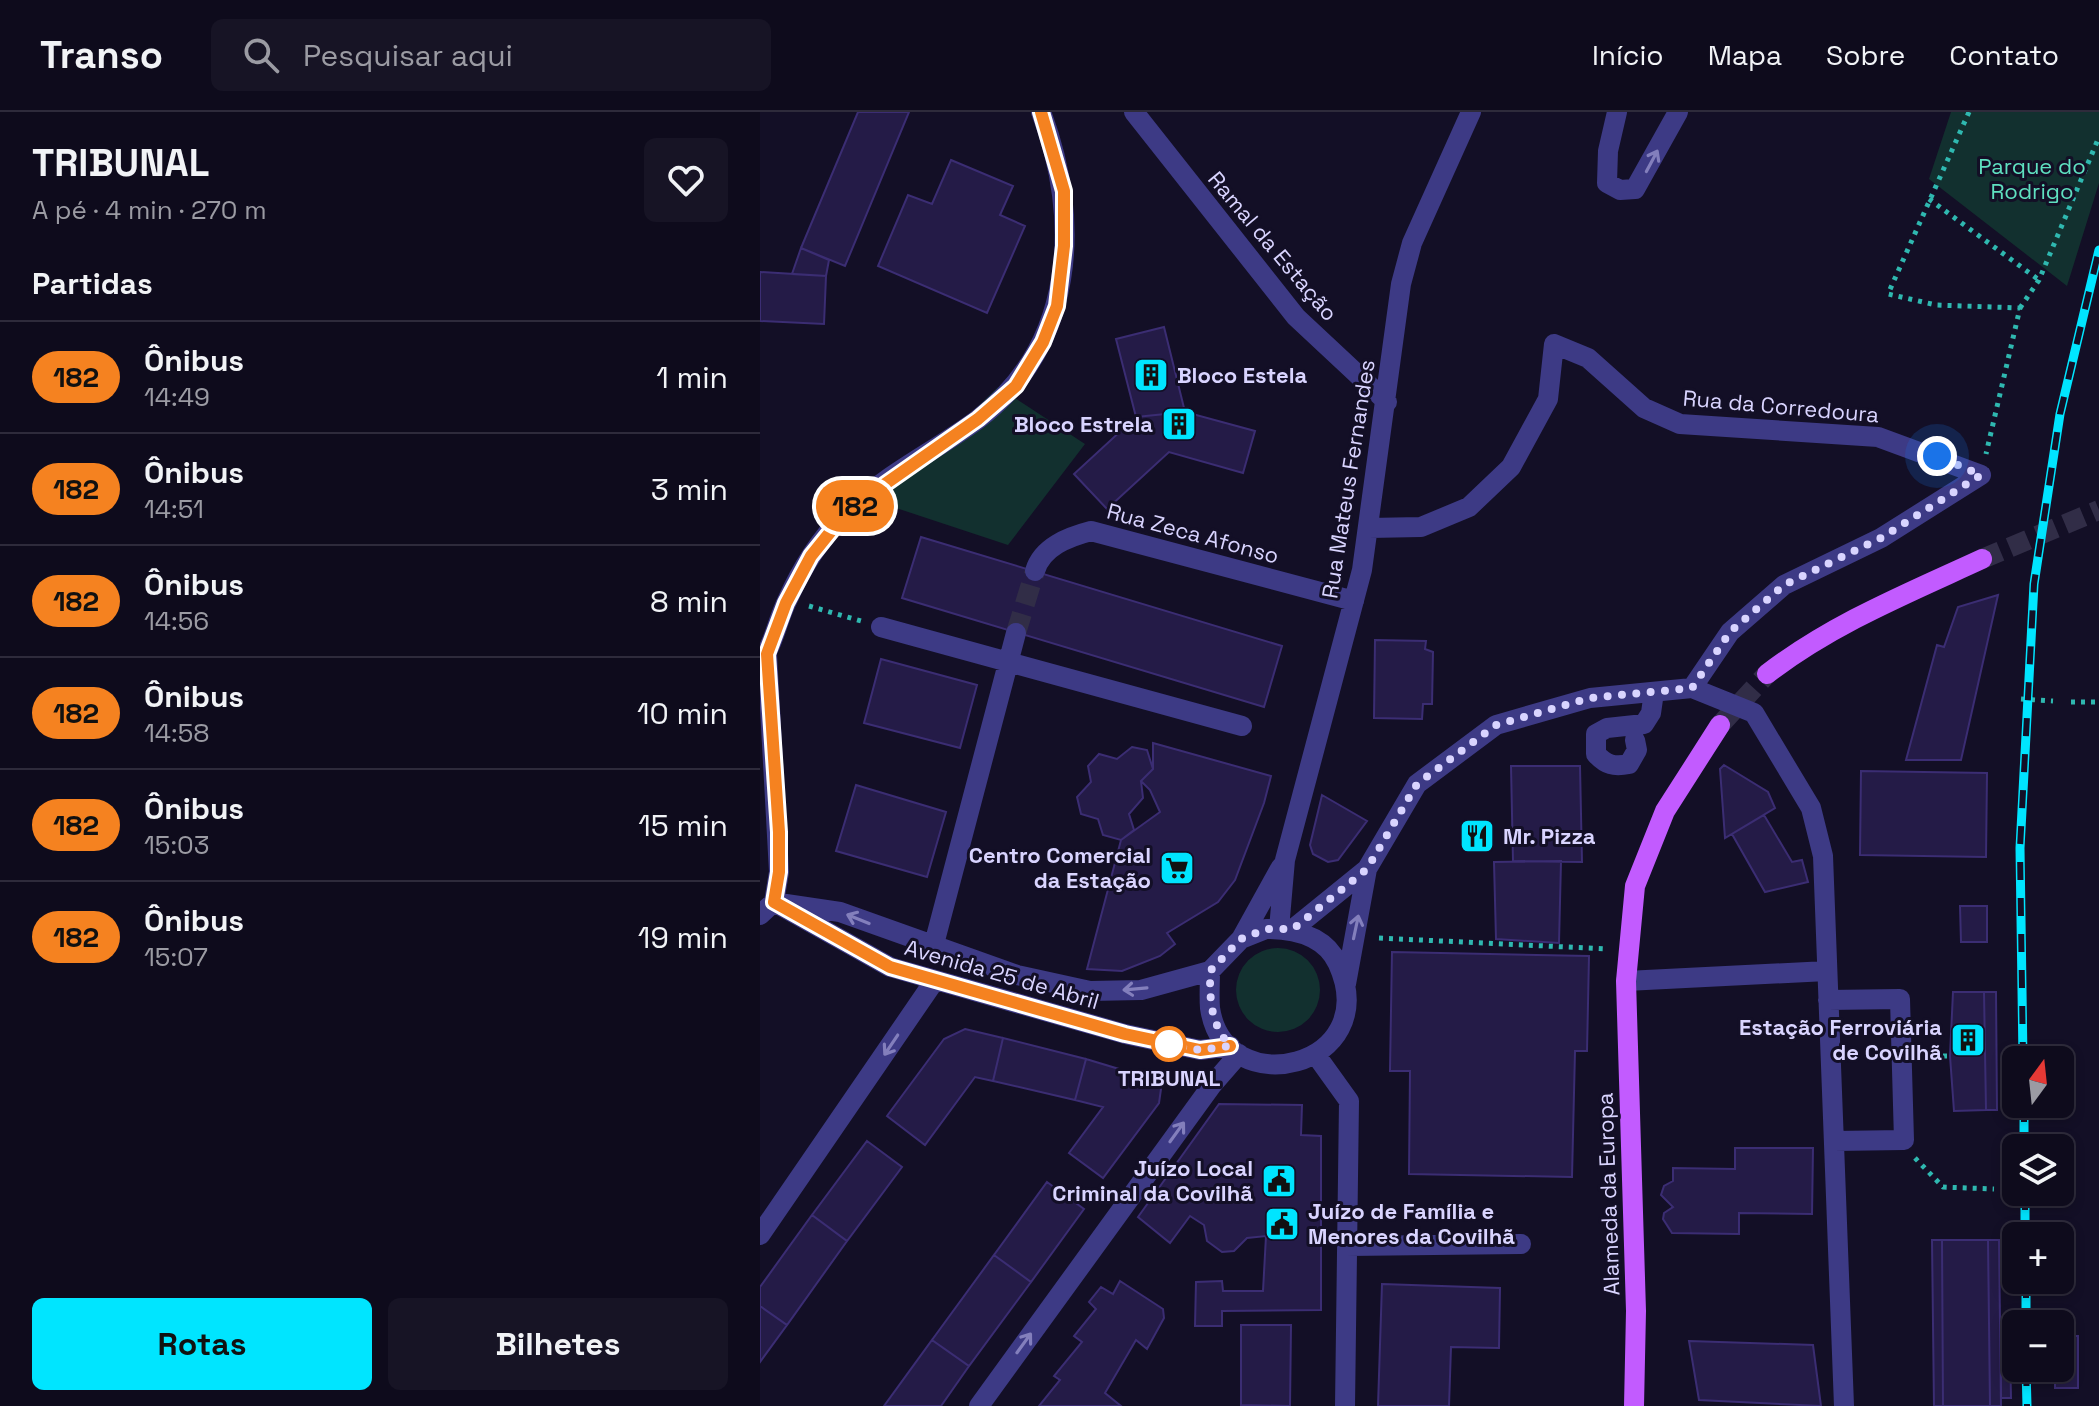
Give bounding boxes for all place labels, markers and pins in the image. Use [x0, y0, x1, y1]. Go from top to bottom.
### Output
building icon: Bloco Estela [1132, 356, 1170, 394]
place label: Bloco Estela [1177, 361, 1308, 389]
building icon: Bloco Estrela [1160, 405, 1198, 443]
place label: Bloco Estrela [1014, 410, 1153, 438]
restaurant icon: Mr. Pizza [1458, 817, 1496, 855]
place label: Mr. Pizza [1503, 822, 1596, 850]
place label: Centro Comercial da Estação [969, 841, 1151, 894]
supermarket icon: Centro Comercial da Estação [1158, 849, 1196, 887]
place label: Estação Ferroviária de Covilhã [1739, 1013, 1942, 1066]
building icon: Estação Ferroviária de Covilhã [1949, 1021, 1987, 1059]
marker: TRIBUNAL [1152, 1027, 1186, 1061]
place label: TRIBUNAL [1118, 1064, 1220, 1092]
place label: Juízo Local Criminal da Covilhã [1052, 1154, 1253, 1207]
public building icon: Juízo Local Criminal da Covilhã [1260, 1162, 1298, 1200]
place label: Juízo de Família e Menores da Covilhã [1308, 1197, 1515, 1250]
public building icon: Juízo de Família e Menores da Covilhã [1263, 1205, 1301, 1243]

